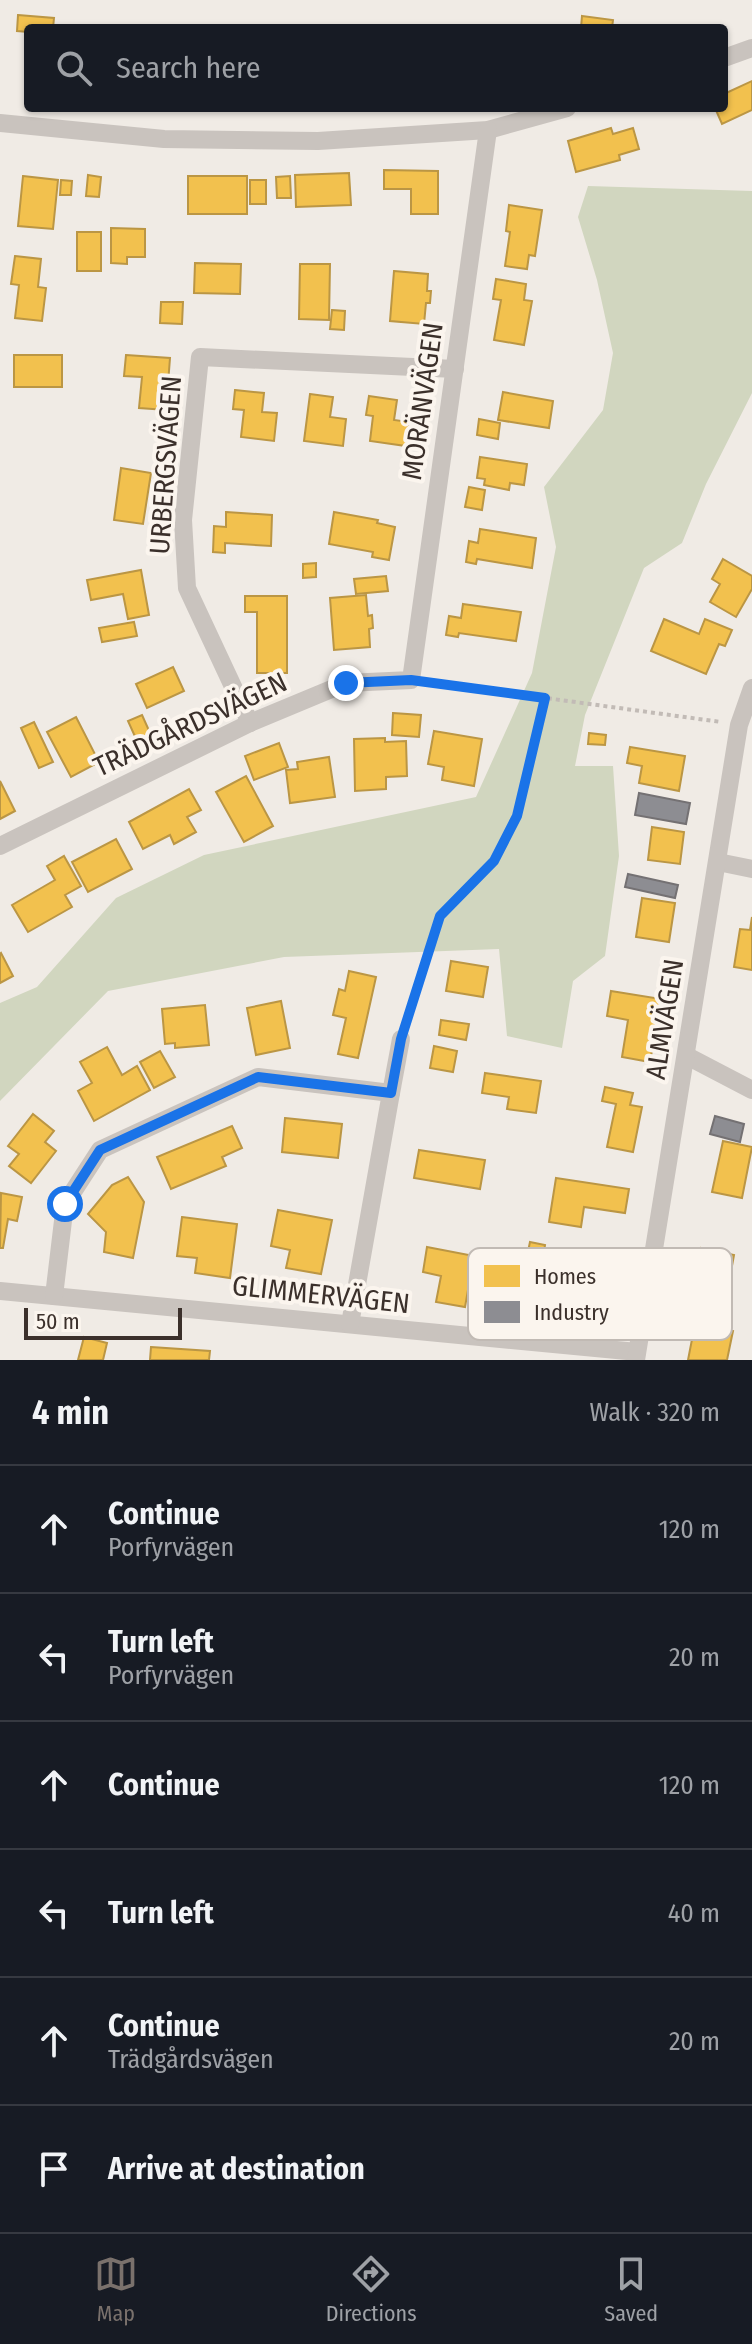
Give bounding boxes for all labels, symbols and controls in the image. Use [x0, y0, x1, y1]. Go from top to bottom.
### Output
search box [24, 24, 728, 112]
icon: search [52, 46, 96, 90]
text: Search here [116, 50, 261, 86]
street label: MORÄNVÄGEN [395, 320, 450, 482]
street label: URBERGSVÄGEN [143, 375, 188, 555]
street label: TRÄDGÅRDSVÄGEN [88, 663, 292, 784]
route end [328, 665, 364, 701]
street label: ALMVÄGEN [639, 957, 690, 1081]
route start [47, 1186, 83, 1222]
legend [468, 1248, 732, 1340]
text: Homes [534, 1263, 596, 1290]
street label: GLIMMERVÄGEN [231, 1269, 411, 1320]
text: Industry [534, 1299, 609, 1326]
scale bar [24, 1304, 182, 1340]
text: 50 m [36, 1308, 80, 1335]
text: 4 min [32, 1392, 109, 1433]
text: Walk · 320 m [589, 1397, 720, 1428]
text: Continue [108, 1496, 220, 1532]
icon: ahead [32, 1507, 76, 1551]
text: 120 m [659, 1514, 720, 1545]
text: Porfyrvägen [108, 1532, 234, 1563]
text: Turn left [108, 1624, 214, 1660]
icon: left [32, 1635, 76, 1679]
text: 20 m [669, 1642, 720, 1673]
text: Porfyrvägen [108, 1660, 234, 1691]
icon: ahead [32, 1763, 76, 1807]
text: Continue [108, 1767, 220, 1803]
text: 120 m [659, 1770, 720, 1801]
icon: left [32, 1891, 76, 1935]
text: Turn left [108, 1895, 214, 1931]
text: 40 m [668, 1898, 720, 1929]
text: Continue [108, 2008, 220, 2044]
icon: ahead [32, 2019, 76, 2063]
text: 20 m [669, 2026, 720, 2057]
text: Trädgårdsvägen [108, 2044, 274, 2075]
icon: arrive [32, 2147, 76, 2191]
text: Arrive at destination [108, 2151, 365, 2187]
tab: Map [94, 2252, 138, 2327]
tab: Directions [326, 2252, 417, 2327]
tab: Saved [604, 2252, 658, 2327]

